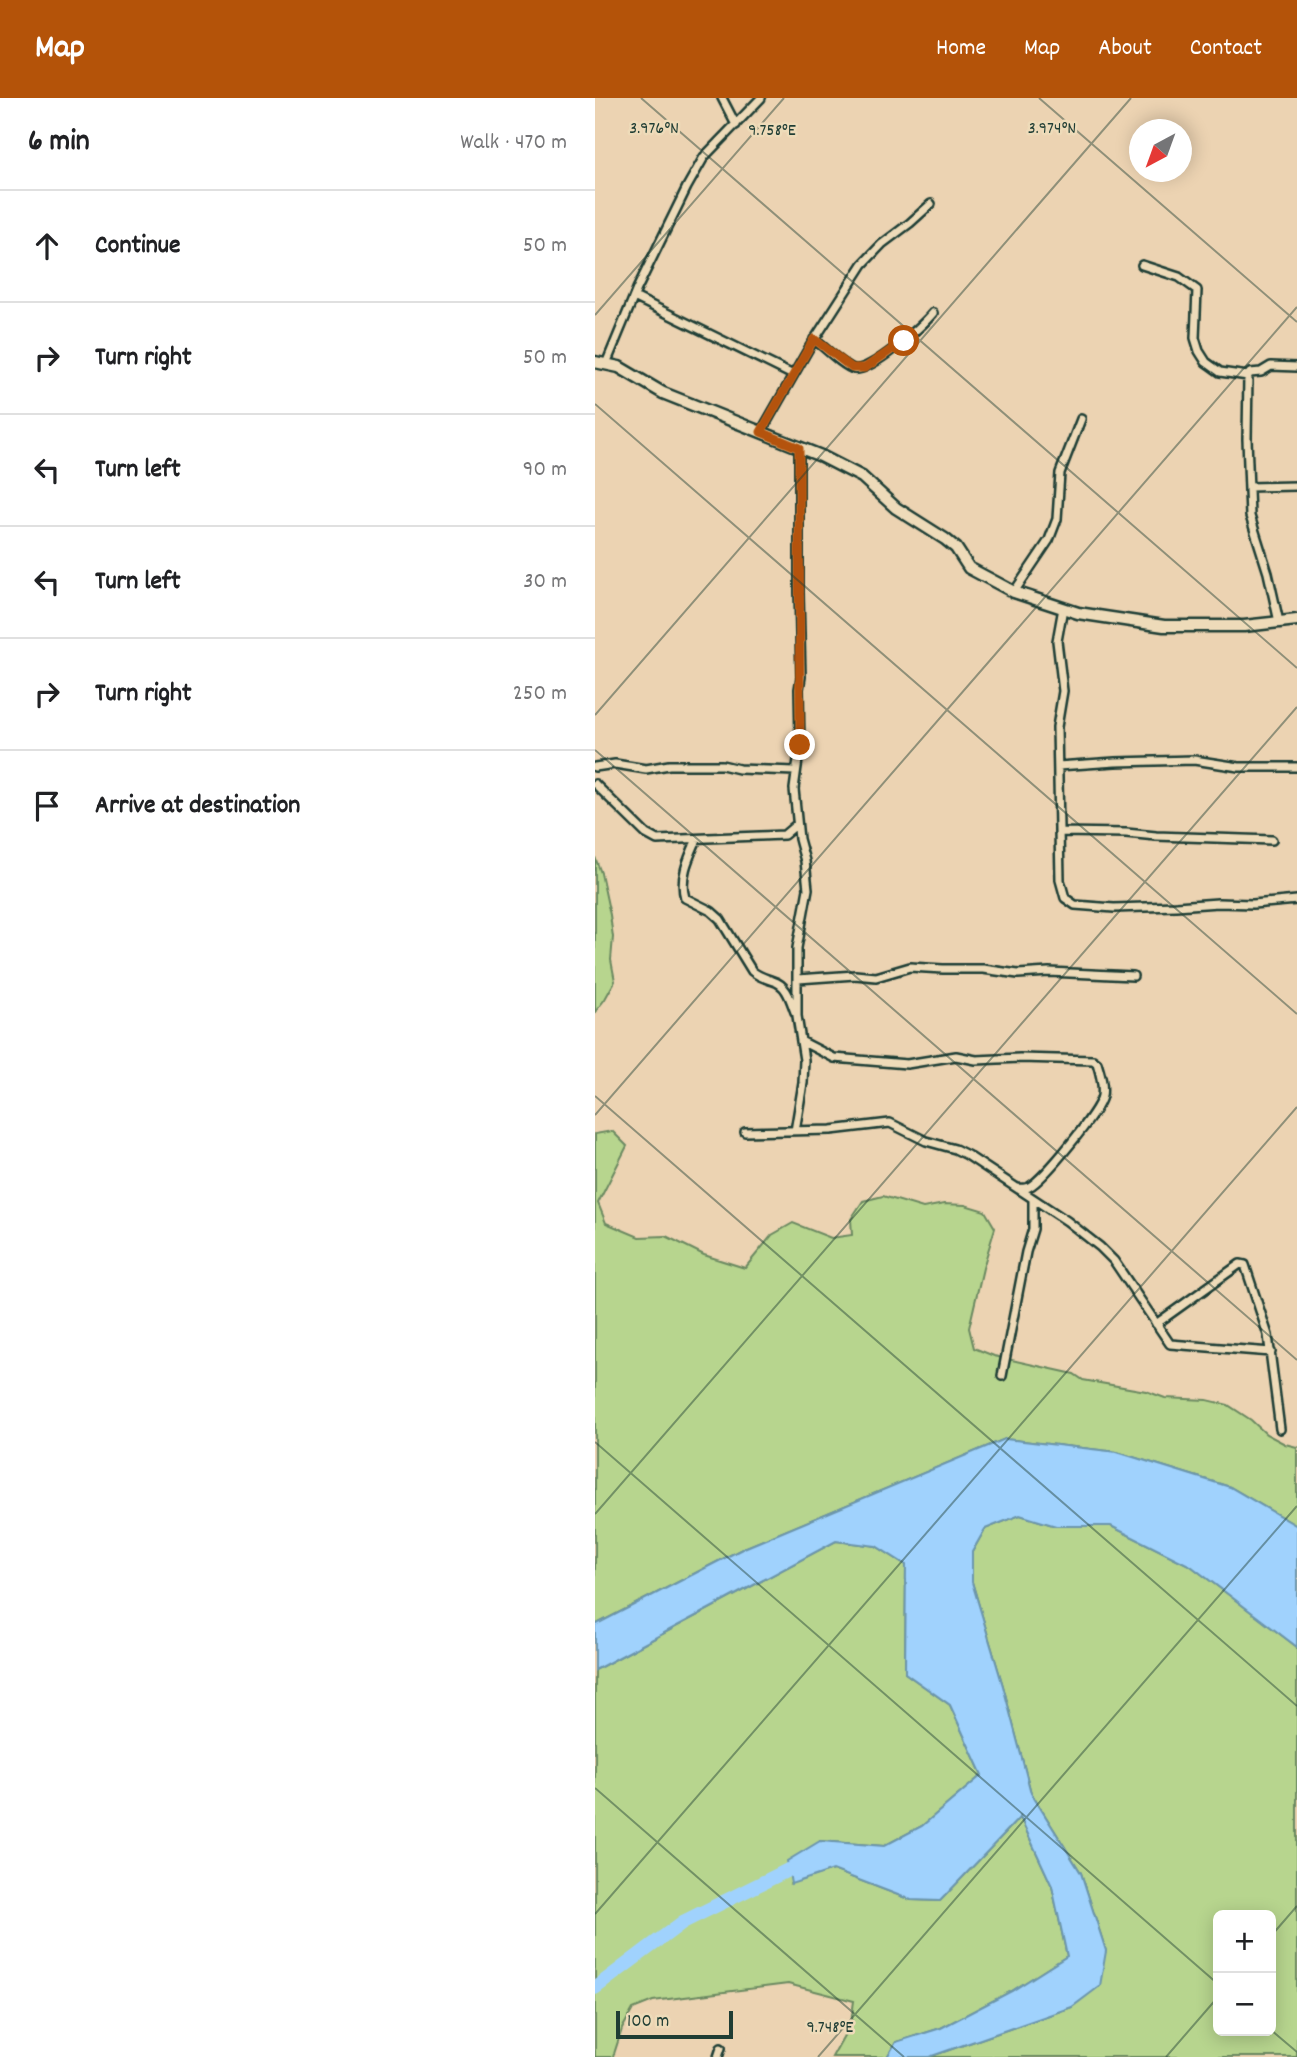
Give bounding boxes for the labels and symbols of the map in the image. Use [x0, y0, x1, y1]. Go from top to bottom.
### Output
text: 3.976°N [629, 117, 679, 142]
text: 3.974°N [1028, 117, 1076, 142]
text: 9.758°E [748, 119, 796, 144]
north arrow [1129, 119, 1192, 182]
route start [888, 325, 919, 356]
route end [784, 729, 815, 760]
scale bar [616, 2008, 733, 2040]
text: 9.748°E [807, 2016, 853, 2041]

